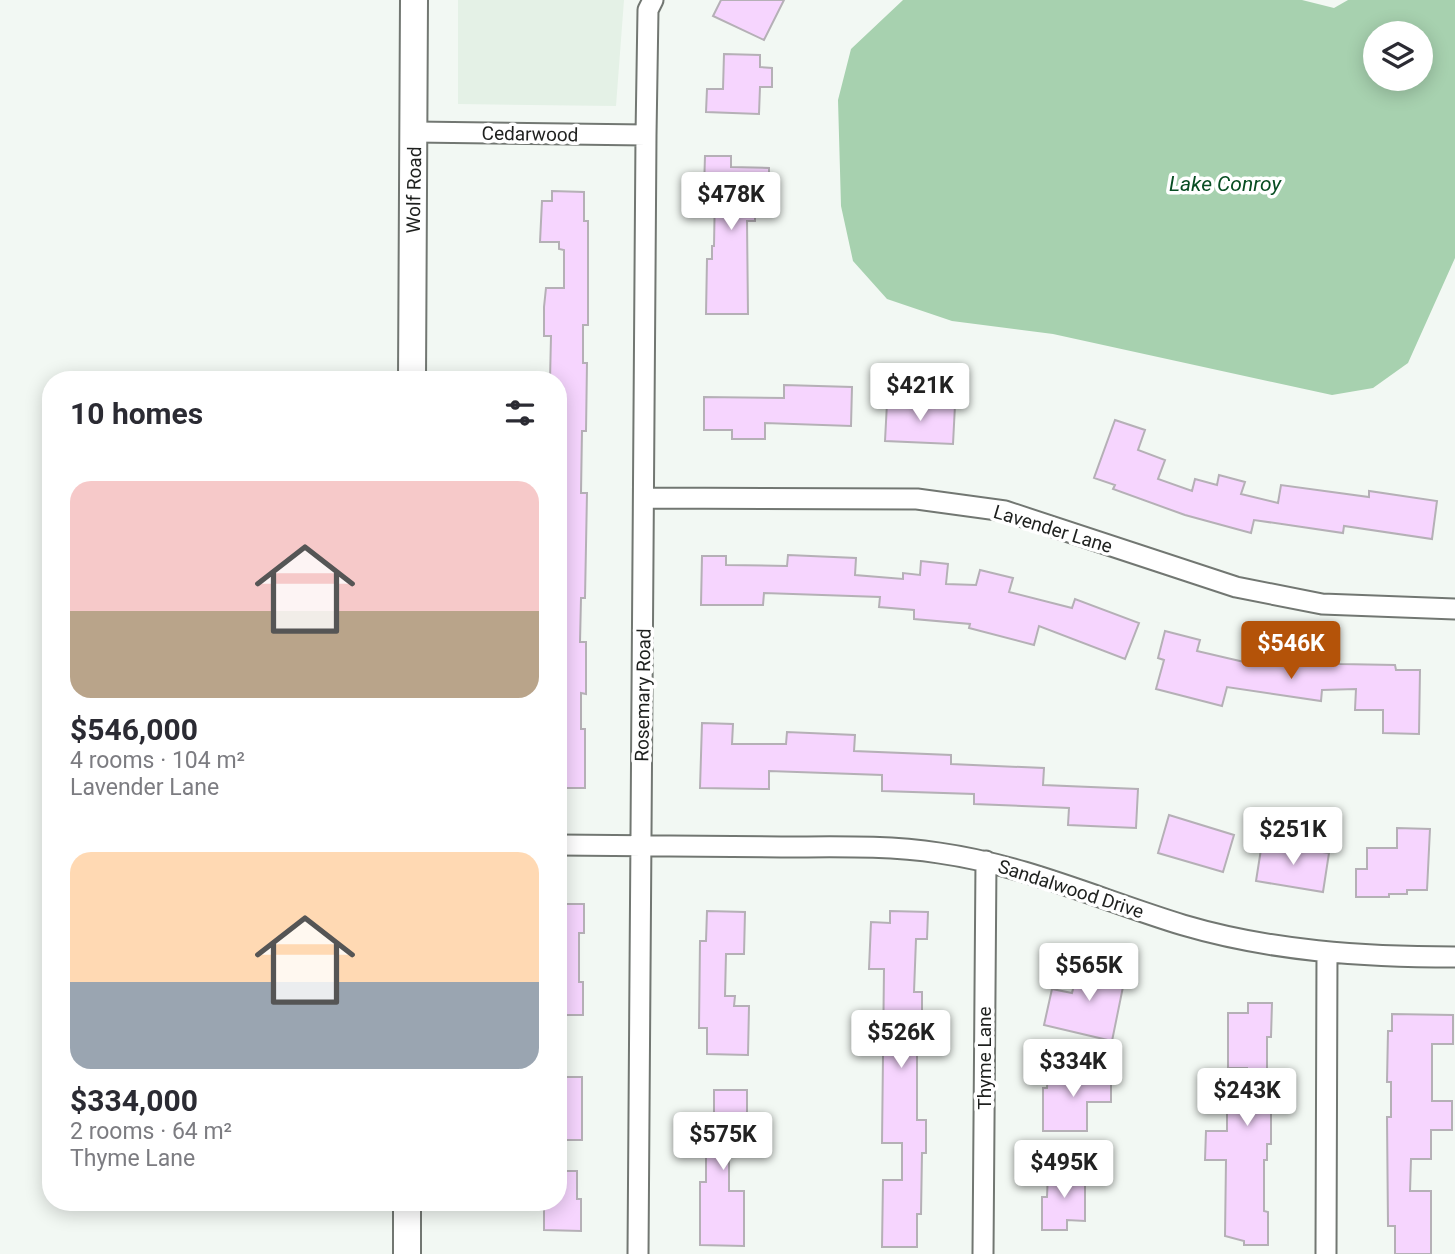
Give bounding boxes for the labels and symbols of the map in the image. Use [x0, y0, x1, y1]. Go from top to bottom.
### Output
street label: Cedarwood [481, 122, 579, 146]
street label: Wolf Road [402, 146, 426, 234]
water label: Lake Conroy [1169, 172, 1282, 196]
pin: $478K [682, 173, 780, 232]
pin: $421K [871, 364, 969, 423]
street label: Lavender Lane [991, 500, 1115, 558]
pin: $546K [1242, 622, 1340, 681]
street label: Rosemary Road [630, 628, 656, 762]
pin: $251K [1244, 808, 1342, 867]
street label: Sandalwood Drive [995, 855, 1147, 923]
pin: $565K [1040, 944, 1138, 1003]
street label: Thyme Lane [973, 1006, 996, 1110]
pin: $526K [852, 1010, 950, 1070]
pin: $334K [1024, 1040, 1122, 1099]
pin: $243K [1198, 1068, 1296, 1128]
pin: $575K [674, 1112, 772, 1172]
pin: $495K [1015, 1140, 1113, 1200]

